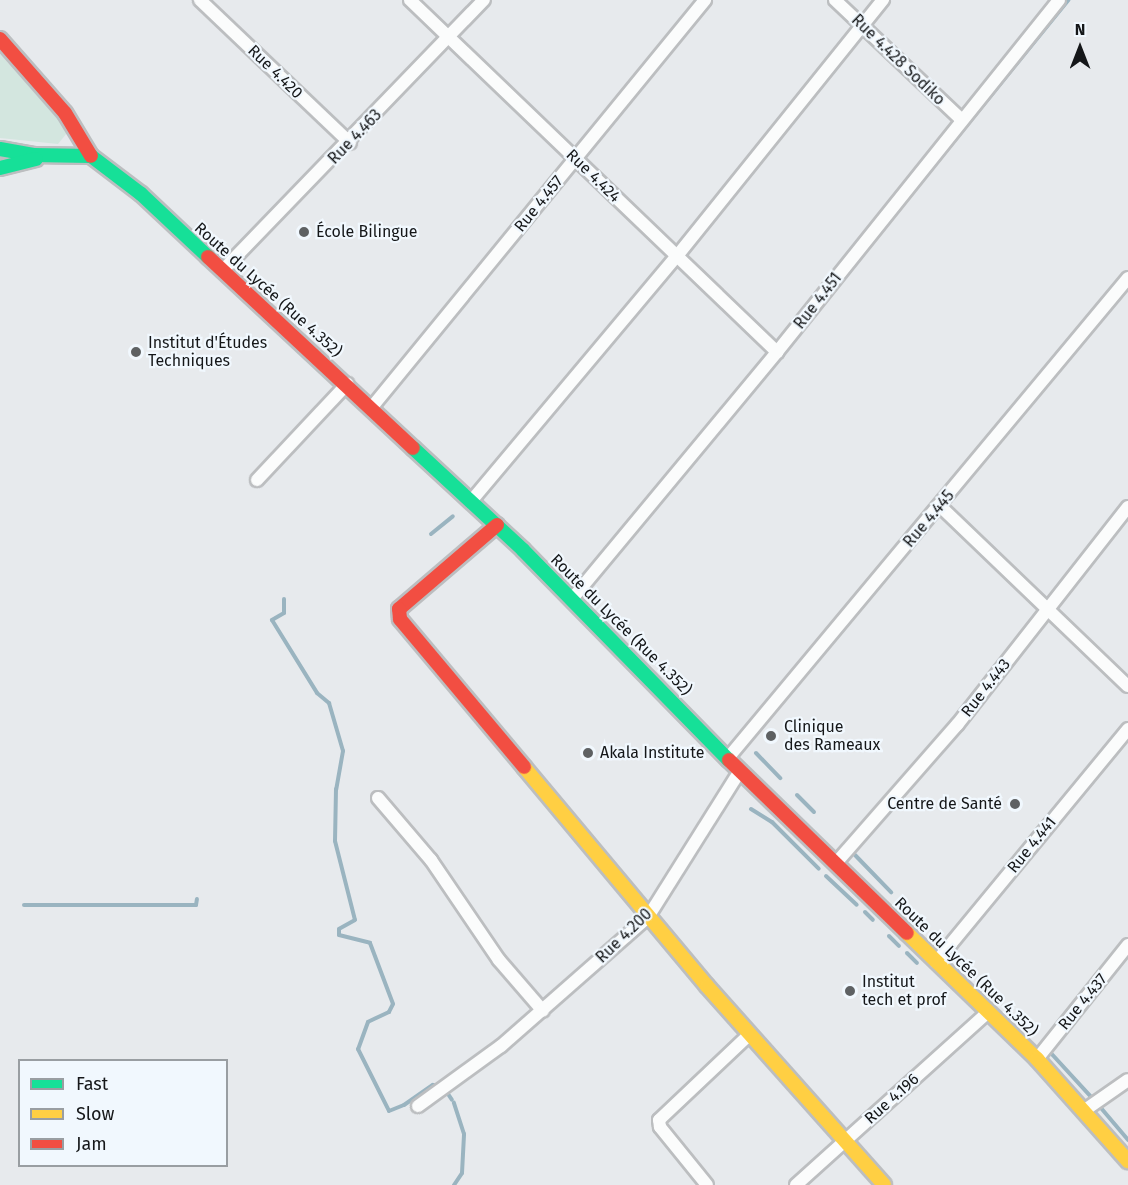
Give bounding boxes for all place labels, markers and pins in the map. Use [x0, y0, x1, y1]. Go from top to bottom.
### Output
place label: École Bilingue [316, 222, 417, 242]
marker: École Bilingue [297, 225, 311, 239]
place label: Institut d'Études Techniques [148, 333, 267, 371]
marker: Institut d'Études Techniques [129, 345, 143, 359]
place label: Clinique des Rameaux [784, 717, 880, 755]
marker: Clinique des Rameaux [762, 727, 780, 745]
place label: Akala Institute [600, 743, 704, 763]
marker: Akala Institute [581, 746, 595, 760]
place label: Centre de Santé [887, 794, 1002, 814]
marker: Centre de Santé [1006, 795, 1024, 813]
place label: Institut tech et prof [862, 972, 946, 1010]
marker: Institut tech et prof [843, 984, 857, 998]

